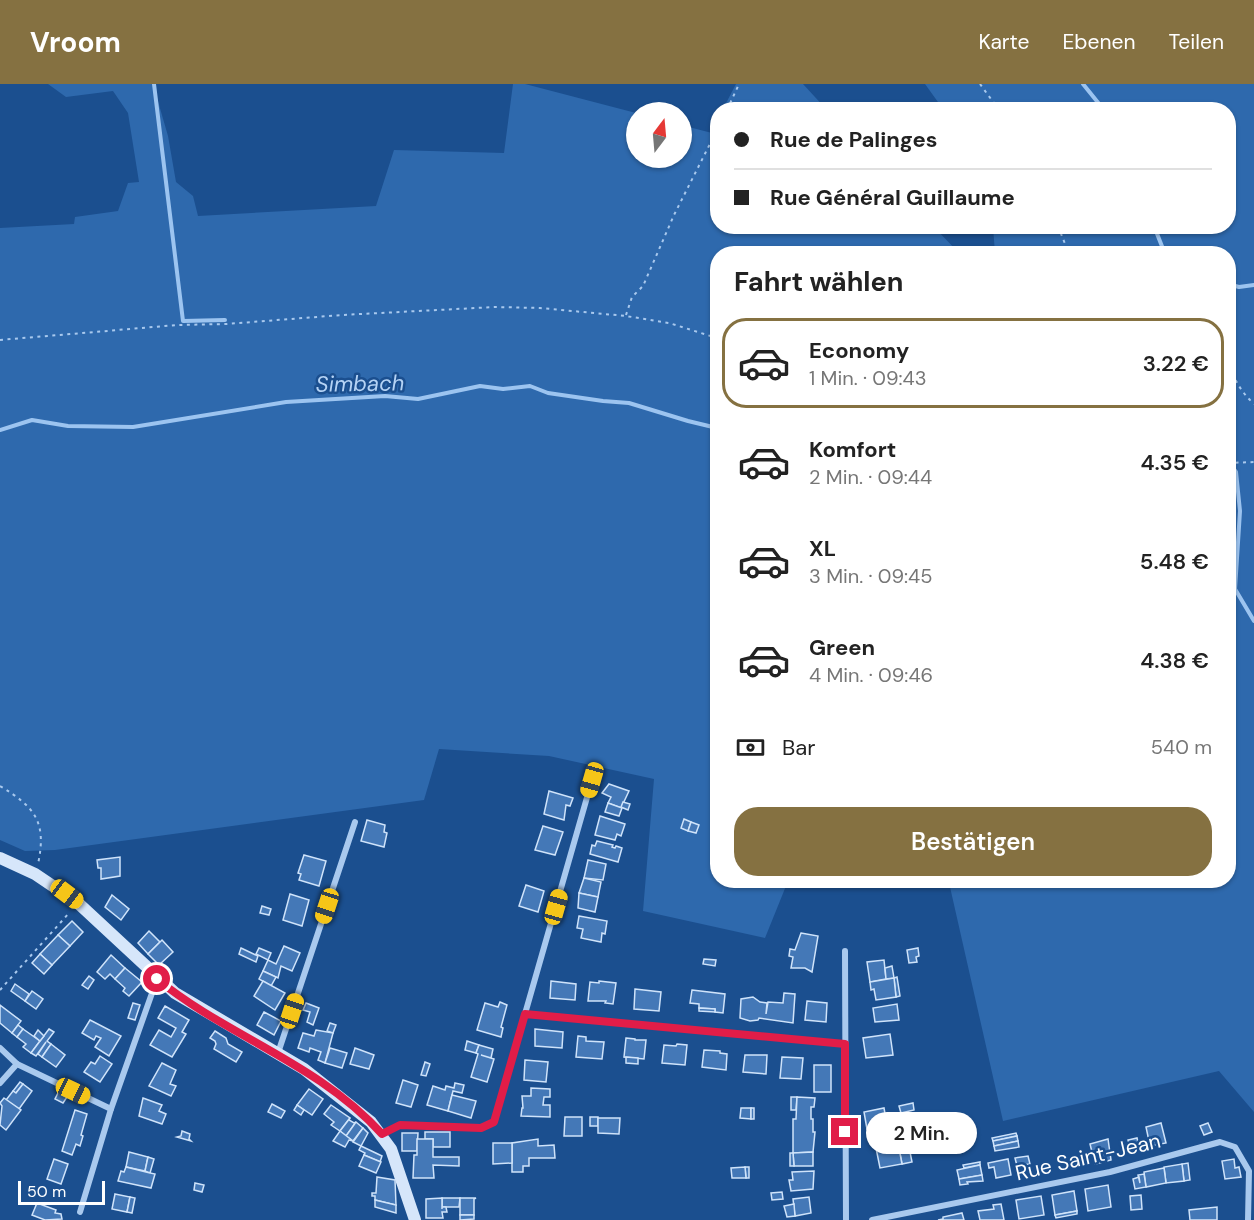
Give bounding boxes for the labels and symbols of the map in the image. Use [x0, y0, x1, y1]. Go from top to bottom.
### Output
north arrow [626, 102, 692, 168]
water label: Simbach [315, 368, 405, 399]
car [578, 760, 606, 800]
car [47, 876, 87, 912]
car [313, 886, 341, 926]
car [542, 887, 570, 927]
route start [143, 965, 170, 992]
car [278, 991, 306, 1031]
car [53, 1075, 93, 1107]
callout: 2 Min. [866, 1111, 977, 1153]
route end [831, 1118, 858, 1145]
street label: Rue Saint-Jean [1013, 1127, 1163, 1187]
scale bar [18, 1178, 105, 1206]

